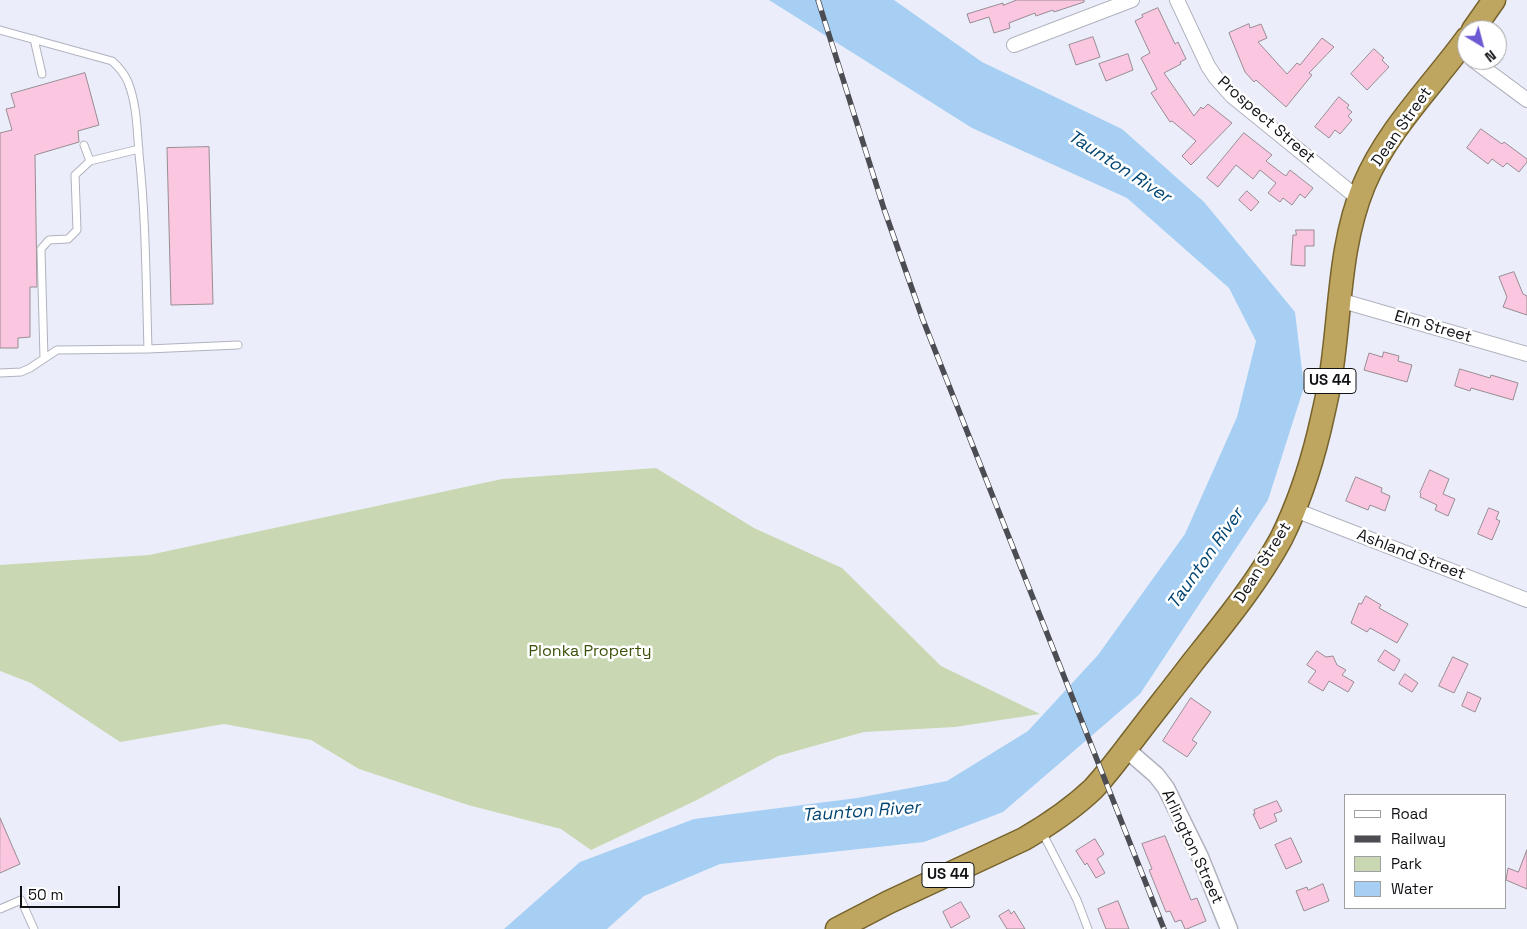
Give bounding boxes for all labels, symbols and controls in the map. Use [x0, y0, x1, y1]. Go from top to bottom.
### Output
north arrow [1457, 20, 1507, 70]
text: N [1481, 46, 1500, 66]
street label: Prospect Street [1213, 72, 1319, 168]
street label: Dean Street [1368, 84, 1436, 170]
water label: Taunton River [1064, 126, 1174, 208]
street label: Elm Street [1392, 307, 1474, 347]
road number: US 44 [1304, 368, 1356, 394]
water label: Taunton River [1163, 504, 1249, 614]
street label: Dean Street [1230, 519, 1296, 607]
street label: Ashland Street [1354, 526, 1468, 584]
park label: Plonka Property [528, 642, 652, 662]
street label: Arlington Street [1157, 787, 1227, 907]
legend [1344, 794, 1507, 909]
water label: Taunton River [801, 797, 921, 827]
text: Road [1391, 804, 1428, 823]
text: Railway [1391, 829, 1446, 848]
text: Park [1391, 854, 1422, 873]
road number: US 44 [922, 862, 974, 888]
scale bar [22, 876, 122, 908]
text: Water [1391, 879, 1433, 898]
text: 50 m [28, 885, 63, 904]

